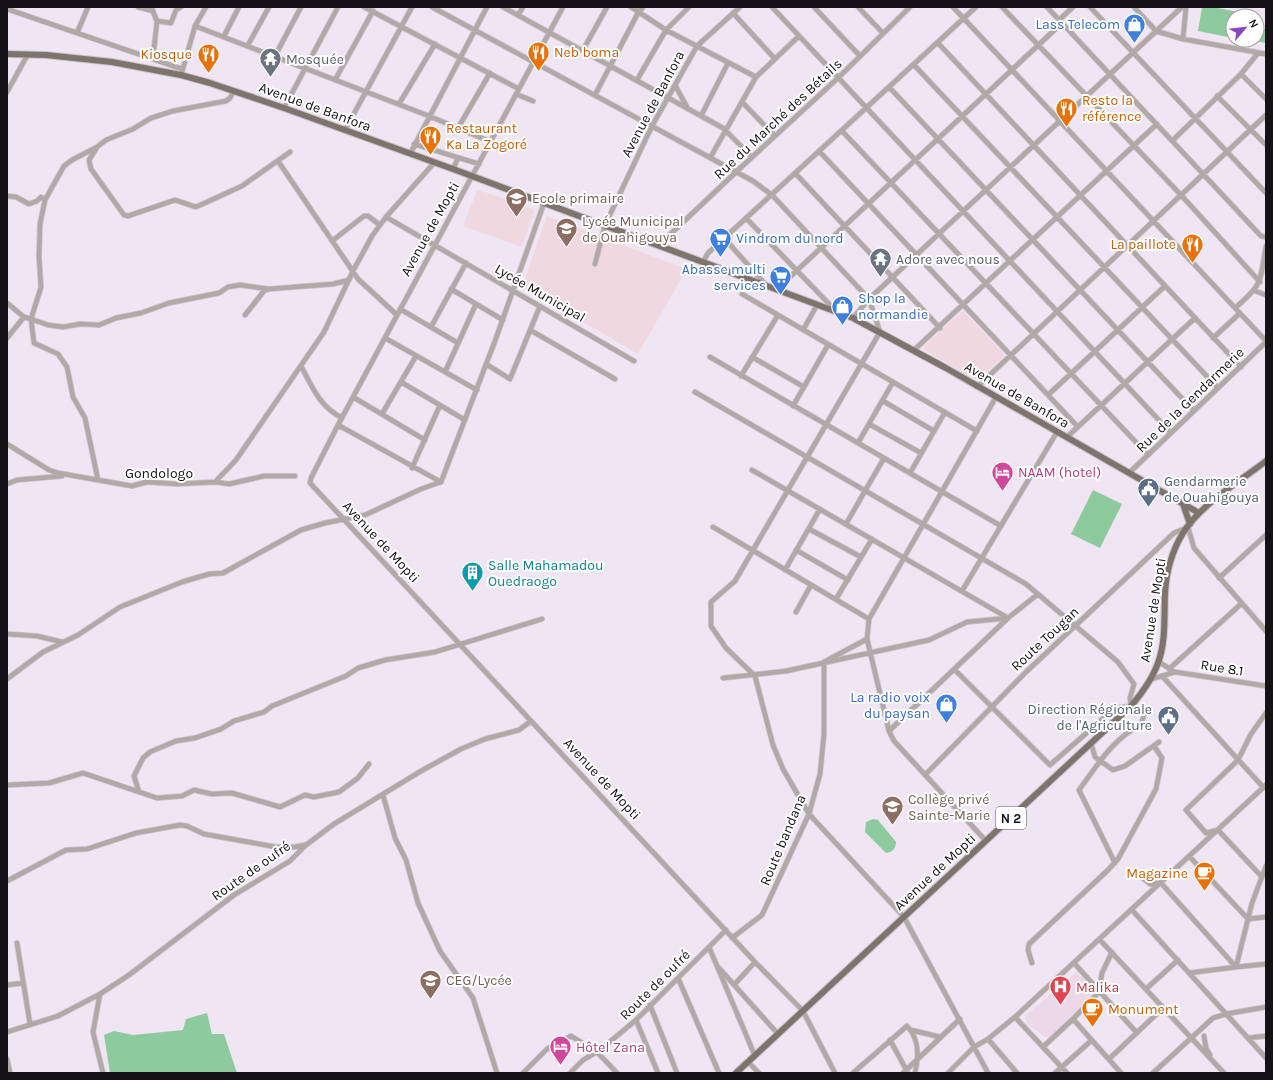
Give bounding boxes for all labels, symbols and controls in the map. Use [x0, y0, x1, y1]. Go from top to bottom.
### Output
north arrow [1225, 8, 1265, 48]
shop icon: Lass Telecom [1122, 11, 1148, 44]
place label: Lass Telecom [1035, 16, 1120, 33]
text: N [1246, 17, 1261, 30]
restaurant icon: Neb boma [525, 39, 551, 72]
restaurant icon: Kiosque [195, 41, 221, 74]
place label: Neb boma [554, 44, 619, 61]
place label: Kiosque [140, 46, 192, 63]
temple icon: Mosquée [257, 46, 283, 79]
street label: Avenue de Banfora [618, 48, 688, 160]
place label: Mosquée [286, 51, 344, 68]
street label: Rue du Marché des Bétails [710, 55, 846, 183]
street label: Avenue de Banfora [257, 79, 373, 135]
place label: Resto la référence [1082, 92, 1141, 125]
restaurant icon: Resto la référence [1053, 95, 1079, 128]
place label: Restaurant Ka La Zogoré [446, 120, 527, 153]
restaurant icon: Restaurant Ka La Zogoré [418, 123, 444, 156]
street label: Avenue de Mopti [397, 179, 463, 279]
school or university icon: Ecole primaire [503, 185, 529, 218]
place label: Ecole primaire [532, 190, 624, 207]
place label: Lycée Municipal de Ouahigouya [582, 213, 684, 246]
school or university icon: Lycée Municipal de Ouahigouya [553, 216, 579, 249]
supermarket icon: Vindrom du nord [707, 225, 733, 258]
place label: Vindrom du nord [736, 230, 843, 247]
restaurant icon: La paillote [1179, 231, 1205, 264]
place label: La paillote [1110, 236, 1176, 253]
temple icon: Adore avec nous [867, 246, 893, 279]
place label: Adore avec nous [896, 251, 1000, 268]
street label: Lycée Municipal [492, 260, 588, 326]
place label: Abasse multi services [682, 261, 766, 294]
supermarket icon: Abasse multi services [768, 264, 794, 297]
place label: Shop la normandie [858, 290, 928, 323]
shop icon: Shop la normandie [829, 293, 855, 326]
street label: Rue de la Gendarmerie [1132, 344, 1248, 456]
street label: Avenue de Banfora [962, 358, 1072, 432]
hotel icon: NAAM (hotel) [989, 459, 1015, 492]
place label: NAAM (hotel) [1018, 464, 1101, 481]
street label: Gondologo [125, 465, 193, 482]
place label: Gendarmerie de Ouahigouya [1164, 473, 1259, 506]
public building icon: Gendarmerie de Ouahigouya [1135, 476, 1161, 509]
street label: Avenue de Mopti [339, 498, 423, 586]
place label: Salle Mahamadou Ouedraogo [488, 557, 603, 590]
street label: Avenue de Mopti [1136, 557, 1170, 663]
building icon: Salle Mahamadou Ouedraogo [459, 560, 485, 593]
street label: Route Tougan [1008, 603, 1082, 675]
street label: Rue 8.1 [1199, 656, 1245, 680]
place label: La radio voix du paysan [850, 689, 930, 722]
shop icon: La radio voix du paysan [933, 692, 959, 725]
place label: Direction Régionale de l'Agriculture [1027, 701, 1152, 734]
public building icon: Direction Régionale de l'Agriculture [1155, 704, 1181, 737]
street label: Avenue de Mopti [560, 735, 644, 823]
place label: Collège privé Sainte-Marie [908, 791, 990, 824]
street label: Route bandana [756, 792, 810, 888]
school or university icon: Collège privé Sainte-Marie [880, 794, 906, 827]
road number: N 2 [996, 807, 1026, 829]
street label: Avenue de Mopti [891, 830, 979, 914]
street label: Route de oufré [208, 838, 294, 904]
cafe icon: Magazine [1191, 860, 1217, 893]
place label: Magazine [1126, 865, 1188, 882]
street label: Route de oufré [616, 946, 694, 1024]
school or university icon: CEG/Lycée [417, 967, 443, 1000]
place label: CEG/Lycée [446, 972, 512, 989]
hospital icon: Malika [1047, 974, 1073, 1007]
place label: Malika [1076, 979, 1119, 996]
cafe icon: Monument [1080, 996, 1106, 1029]
place label: Monument [1108, 1001, 1178, 1018]
hotel icon: Hôtel Zana [548, 1034, 574, 1067]
place label: Hôtel Zana [576, 1039, 645, 1056]

